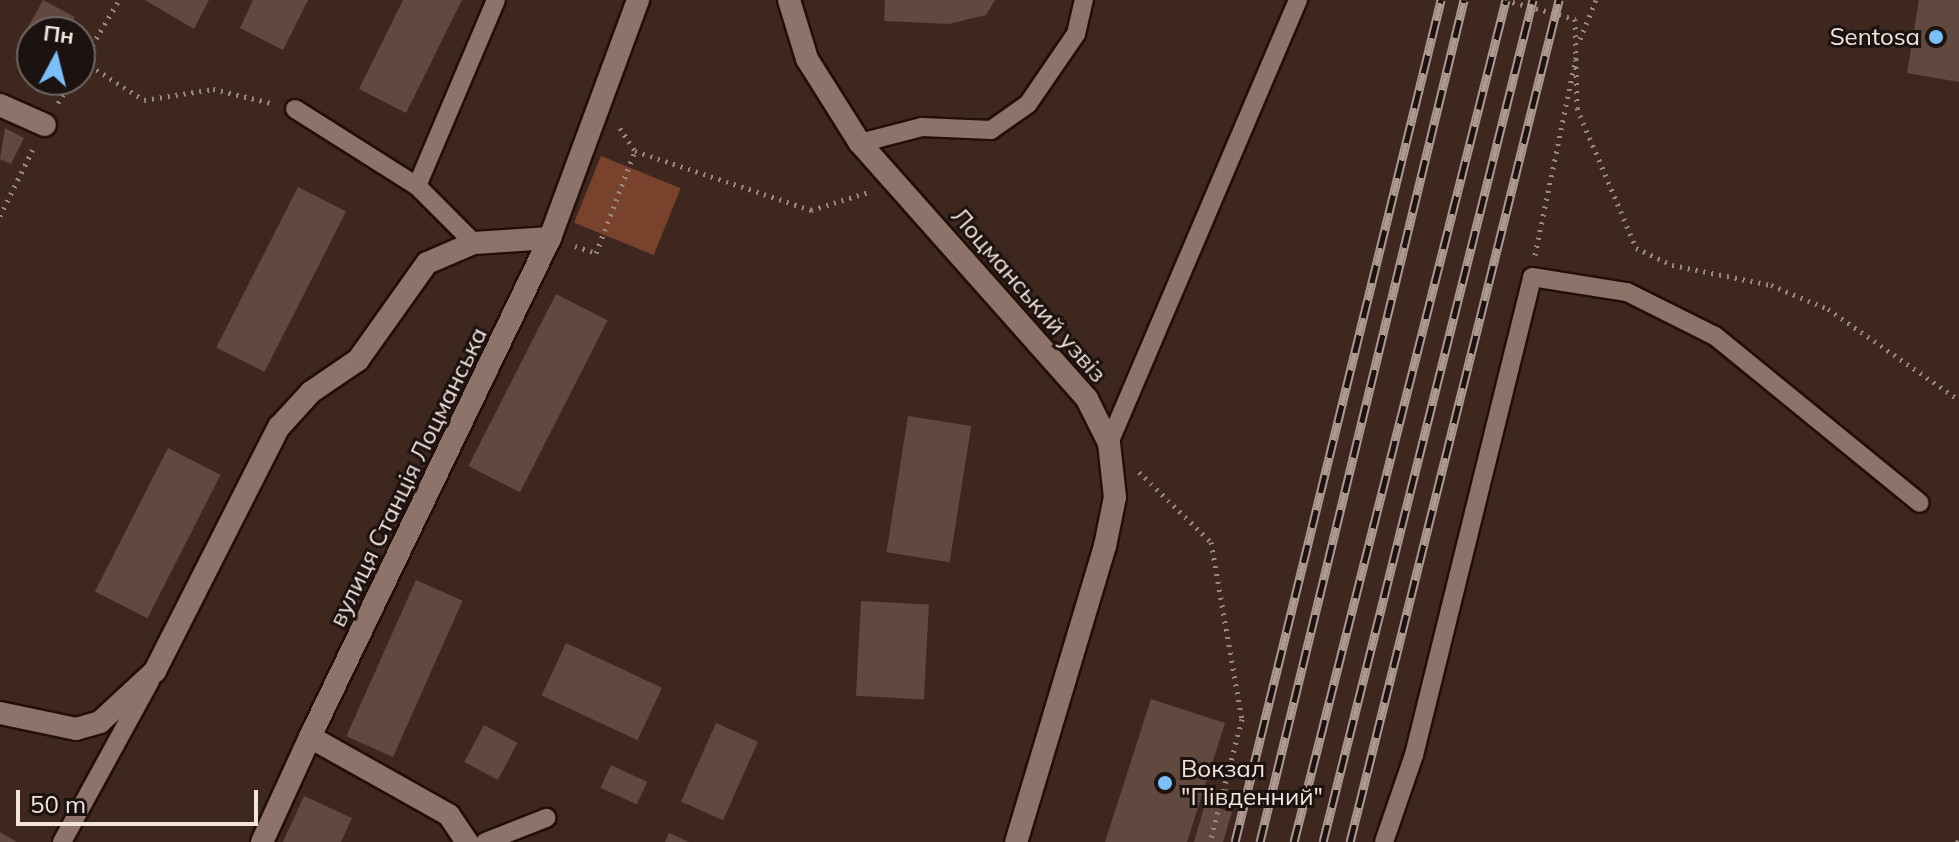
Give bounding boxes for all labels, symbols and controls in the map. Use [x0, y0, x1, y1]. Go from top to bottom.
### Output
north arrow [16, 16, 96, 96]
text: Пн [42, 18, 76, 50]
place label: Sentosa [1830, 23, 1920, 51]
marker: Sentosa [1927, 28, 1945, 46]
street label: Лоцманський узвіз [945, 202, 1113, 388]
street label: вулиця Станція Лоцманська [323, 323, 493, 631]
place label: Вокзал "Південний" [1181, 755, 1323, 811]
scale bar [20, 774, 262, 824]
marker: Вокзал "Південний" [1156, 774, 1174, 792]
text: 50 m [30, 789, 86, 819]

